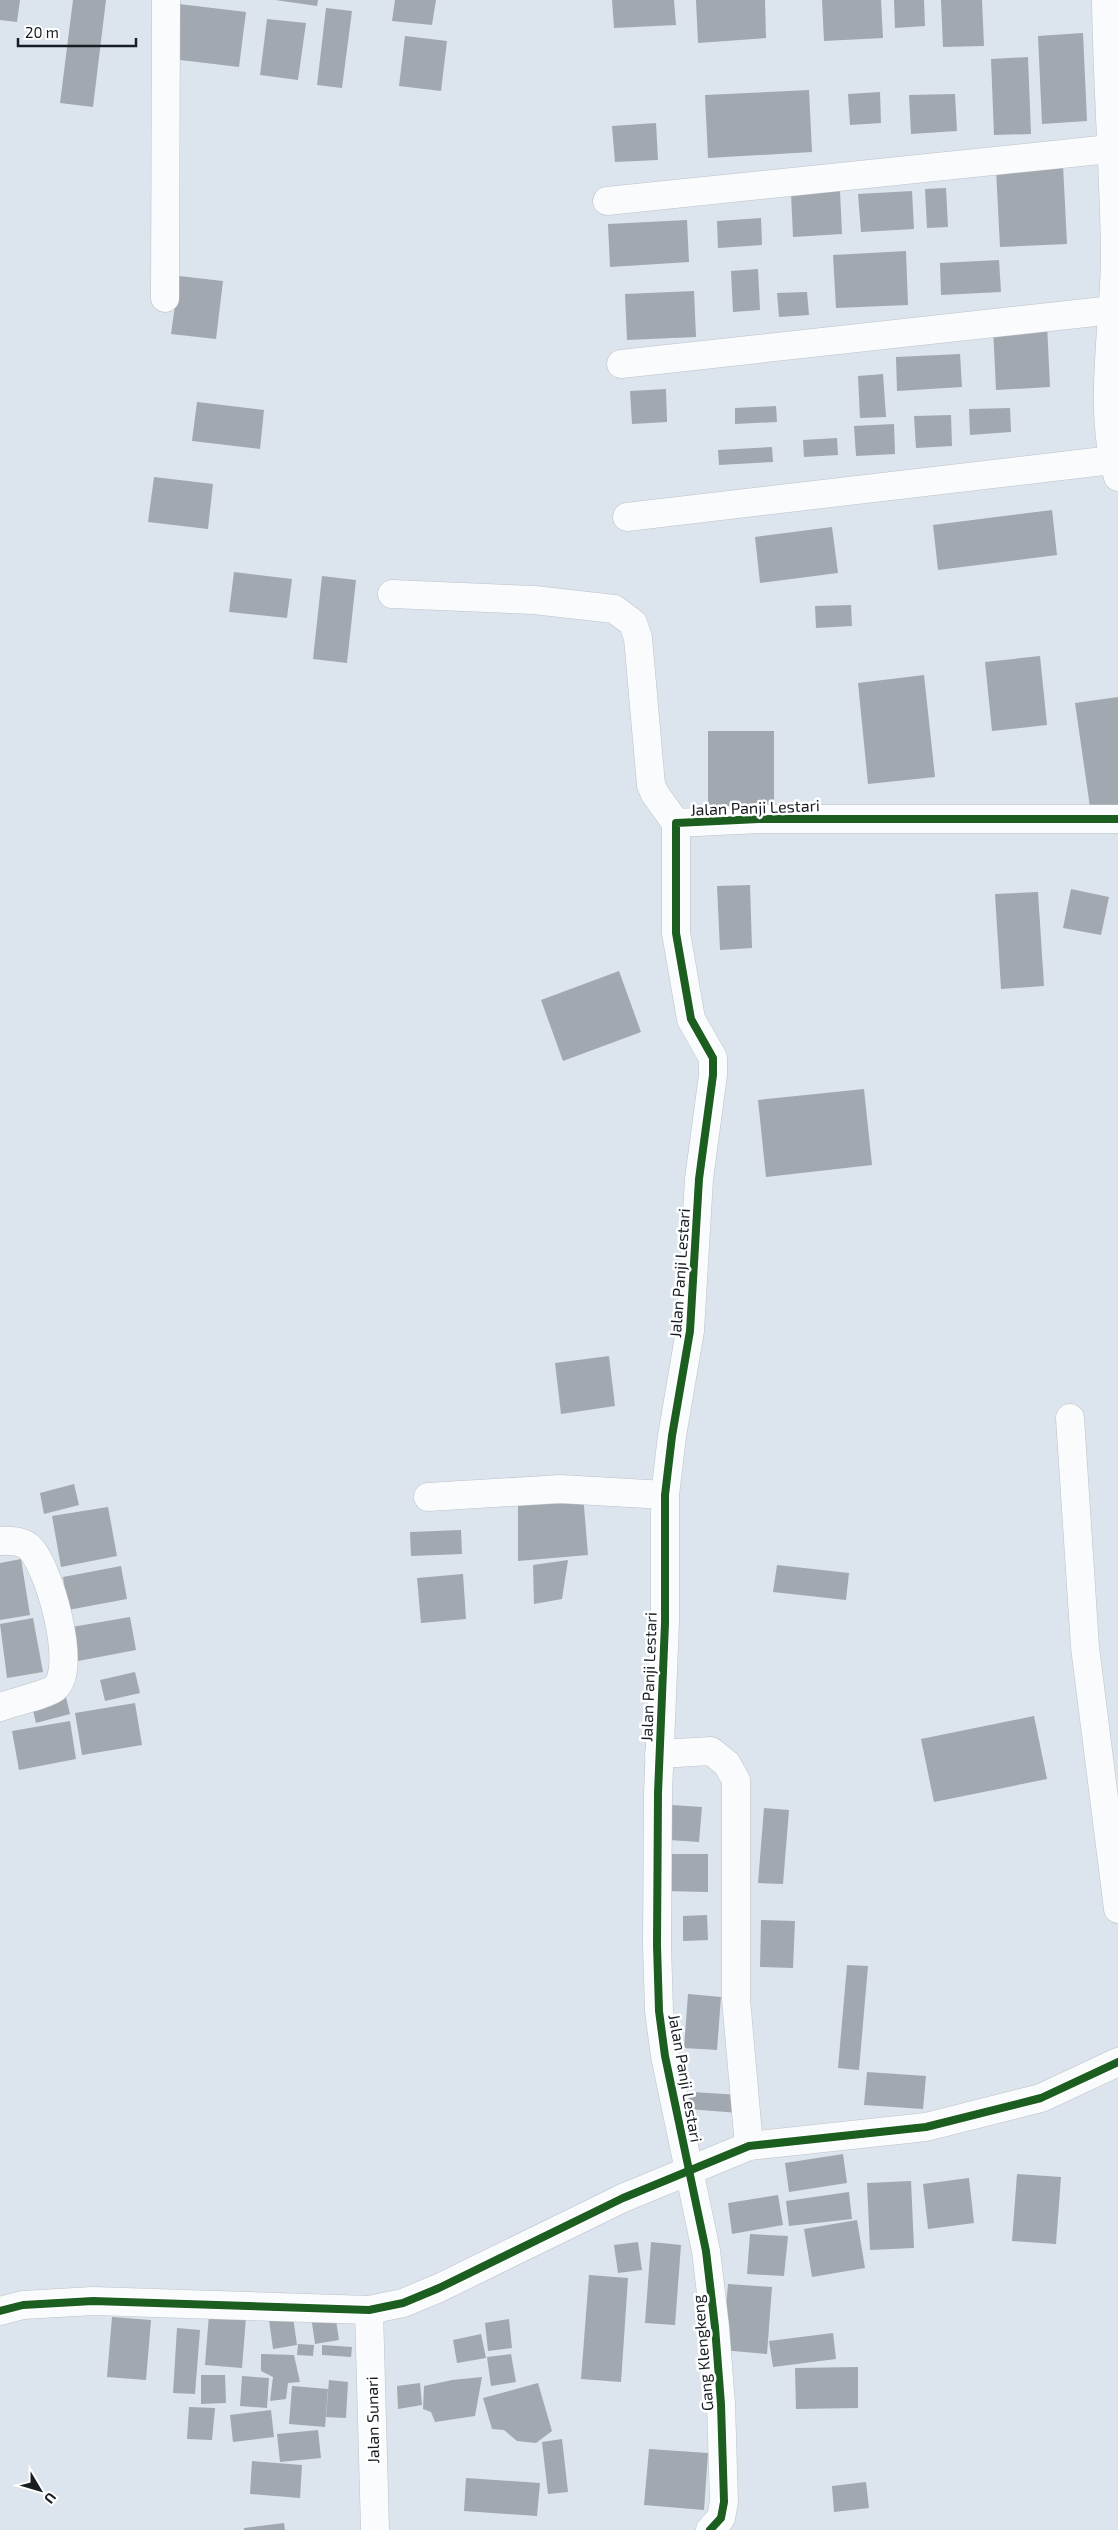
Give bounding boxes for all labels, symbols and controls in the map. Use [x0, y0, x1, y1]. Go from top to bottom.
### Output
scale bar [18, 15, 135, 47]
text: 20 m [25, 23, 59, 41]
street label: Jalan Panji Lestari [690, 795, 820, 820]
street label: Jalan Panji Lestari [665, 1208, 694, 1338]
street label: Jalan Panji Lestari [636, 1612, 661, 1742]
street label: Jalan Panji Lestari [664, 2012, 707, 2144]
street label: Gang Klengkeng [687, 2294, 717, 2412]
street label: Jalan Sunari [362, 2376, 382, 2464]
north arrow [15, 2465, 65, 2515]
text: U [41, 2489, 60, 2507]

